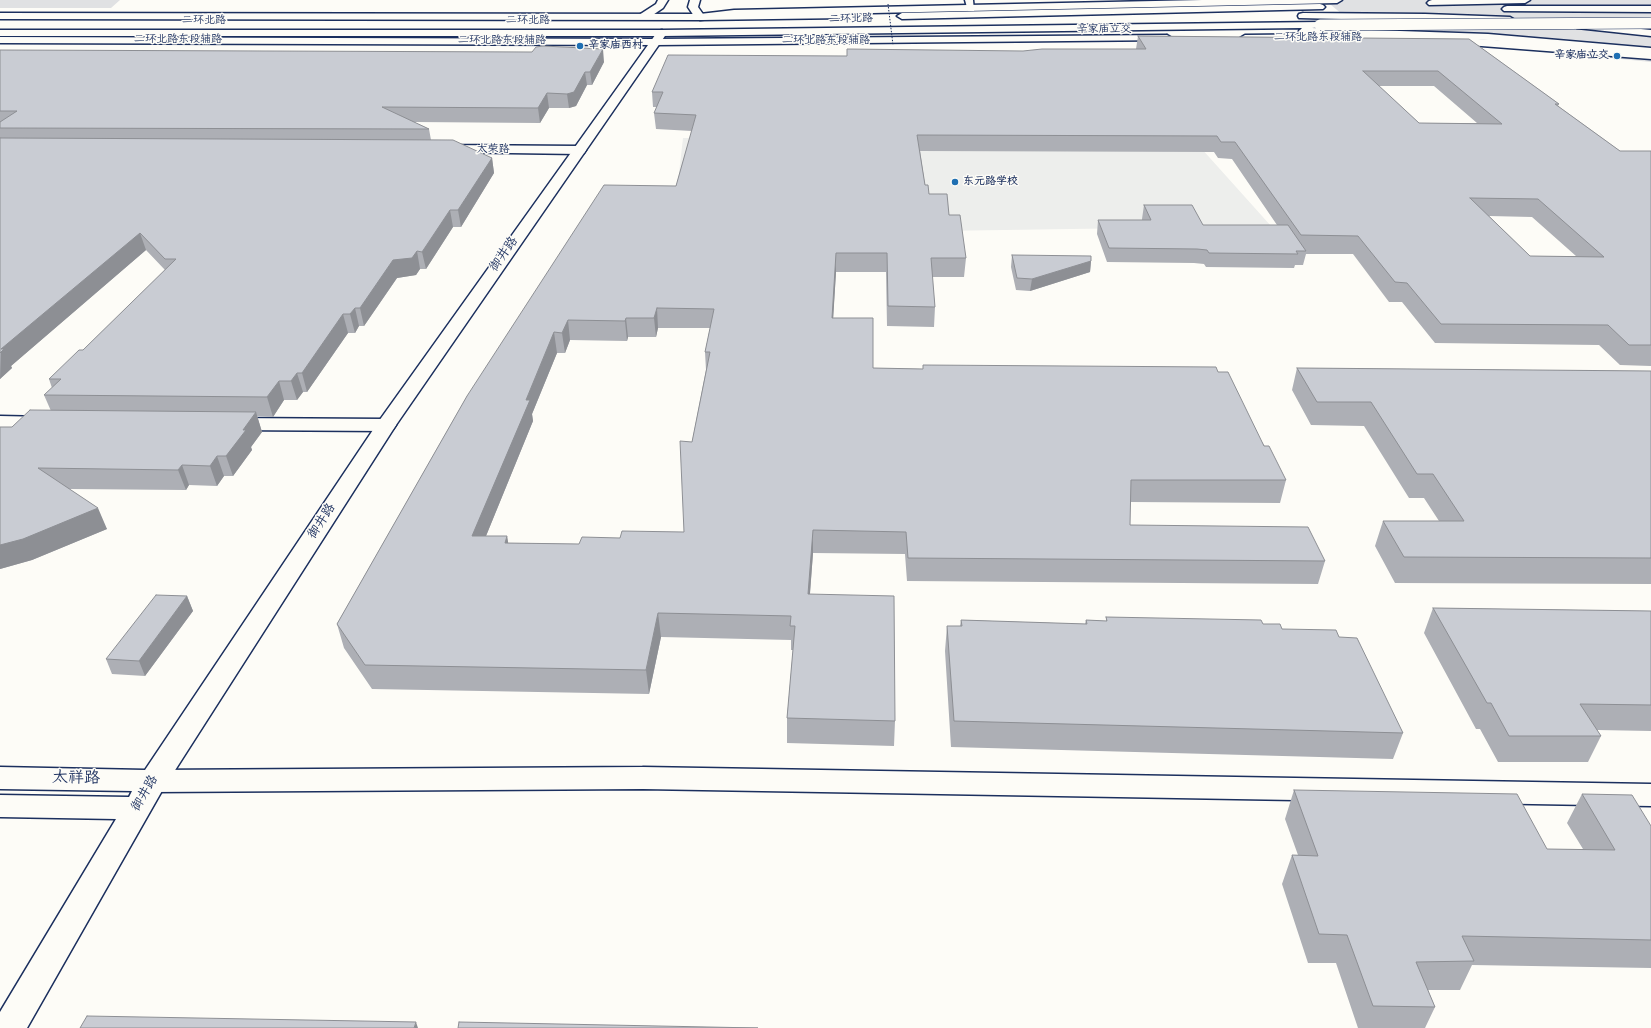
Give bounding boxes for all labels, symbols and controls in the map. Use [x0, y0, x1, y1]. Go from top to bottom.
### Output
street label: 二环北路 [829, 13, 873, 27]
street label: 二环北路 [182, 14, 226, 28]
street label: 二环北路 [506, 14, 550, 28]
street label: 辛家庙立交 [1077, 23, 1131, 37]
street label: 二环北路东段辅路 [1274, 31, 1362, 45]
street label: 二环北路东段辅路 [134, 33, 222, 47]
street label: 二环北路东段辅路 [458, 34, 546, 48]
street label: 二环北路东段辅路 [782, 34, 870, 48]
place label: 辛家庙西村 [588, 39, 643, 53]
marker: 辛家庙西村 [575, 41, 585, 51]
place label: 辛家庙立交 [1554, 49, 1609, 63]
marker: 辛家庙立交 [1612, 51, 1622, 61]
street label: 太荣路 [477, 143, 509, 157]
place label: 东元路学校 [963, 175, 1018, 189]
marker: 东元路学校 [950, 177, 960, 187]
street label: 御井路 [487, 235, 523, 275]
street label: 御井路 [306, 501, 340, 543]
street label: 太祥路 [52, 770, 100, 790]
street label: 御井路 [129, 773, 163, 815]

